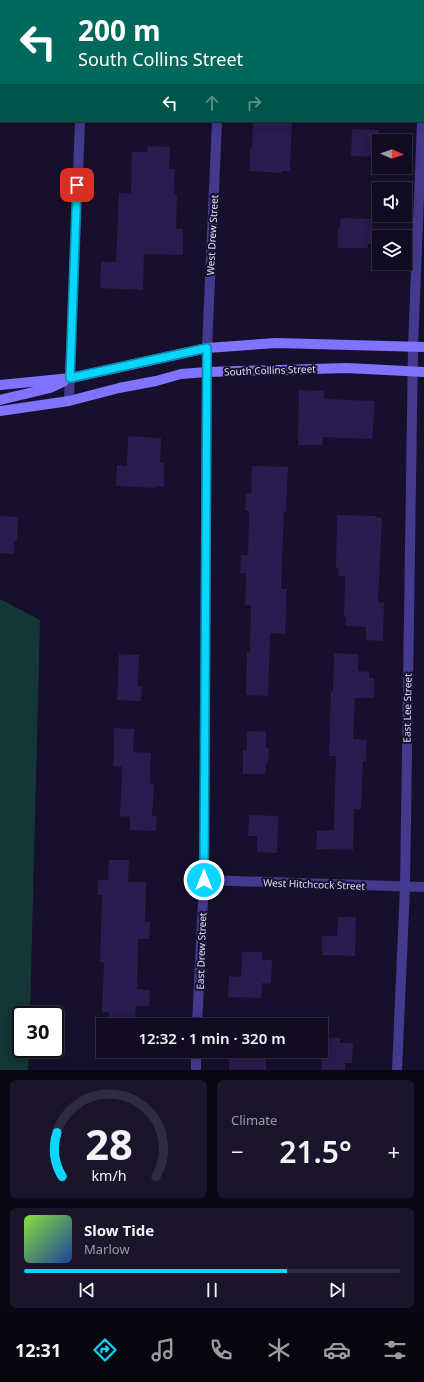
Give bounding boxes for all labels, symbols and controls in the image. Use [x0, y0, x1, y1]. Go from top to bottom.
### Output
text: 200 m [78, 11, 161, 49]
icon: left [12, 16, 64, 68]
text: South Collins Street [78, 47, 243, 71]
icon: left [159, 92, 181, 114]
icon: ahead [201, 92, 223, 114]
icon: right [243, 92, 265, 114]
north arrow [372, 134, 412, 174]
map controls [372, 134, 412, 270]
pin [60, 168, 94, 202]
icon: arrive [66, 174, 88, 196]
button: sound [372, 182, 412, 222]
street label: West Drew Street [203, 194, 221, 276]
button: layers [372, 230, 412, 270]
street label: South Collins Street [224, 361, 316, 379]
street label: East Lee Street [399, 673, 415, 743]
position arrow [183, 859, 225, 901]
street label: West Hitchcock Street [263, 875, 366, 893]
street label: East Drew Street [193, 912, 209, 990]
speed limit sign: 30 [12, 1006, 64, 1058]
text: 12:32 · 1 min · 320 m [138, 1028, 286, 1048]
text: Climate [231, 1111, 277, 1129]
text: 28 [85, 1116, 132, 1172]
text: 21.5° [279, 1131, 352, 1172]
text: − [231, 1136, 244, 1166]
text: + [387, 1136, 400, 1166]
text: km/h [91, 1166, 126, 1185]
text: Slow Tide [84, 1220, 154, 1240]
text: Marlow [84, 1240, 130, 1258]
icon: previous [76, 1279, 98, 1301]
icon: pause [201, 1279, 223, 1301]
icon: next [326, 1279, 348, 1301]
icon: directions [91, 1336, 119, 1364]
icon: music [149, 1336, 177, 1364]
icon: phone [207, 1336, 235, 1364]
icon: climate [265, 1336, 293, 1364]
icon: car [323, 1336, 351, 1364]
icon: filters [381, 1336, 409, 1364]
text: 12:31 [15, 1338, 61, 1362]

